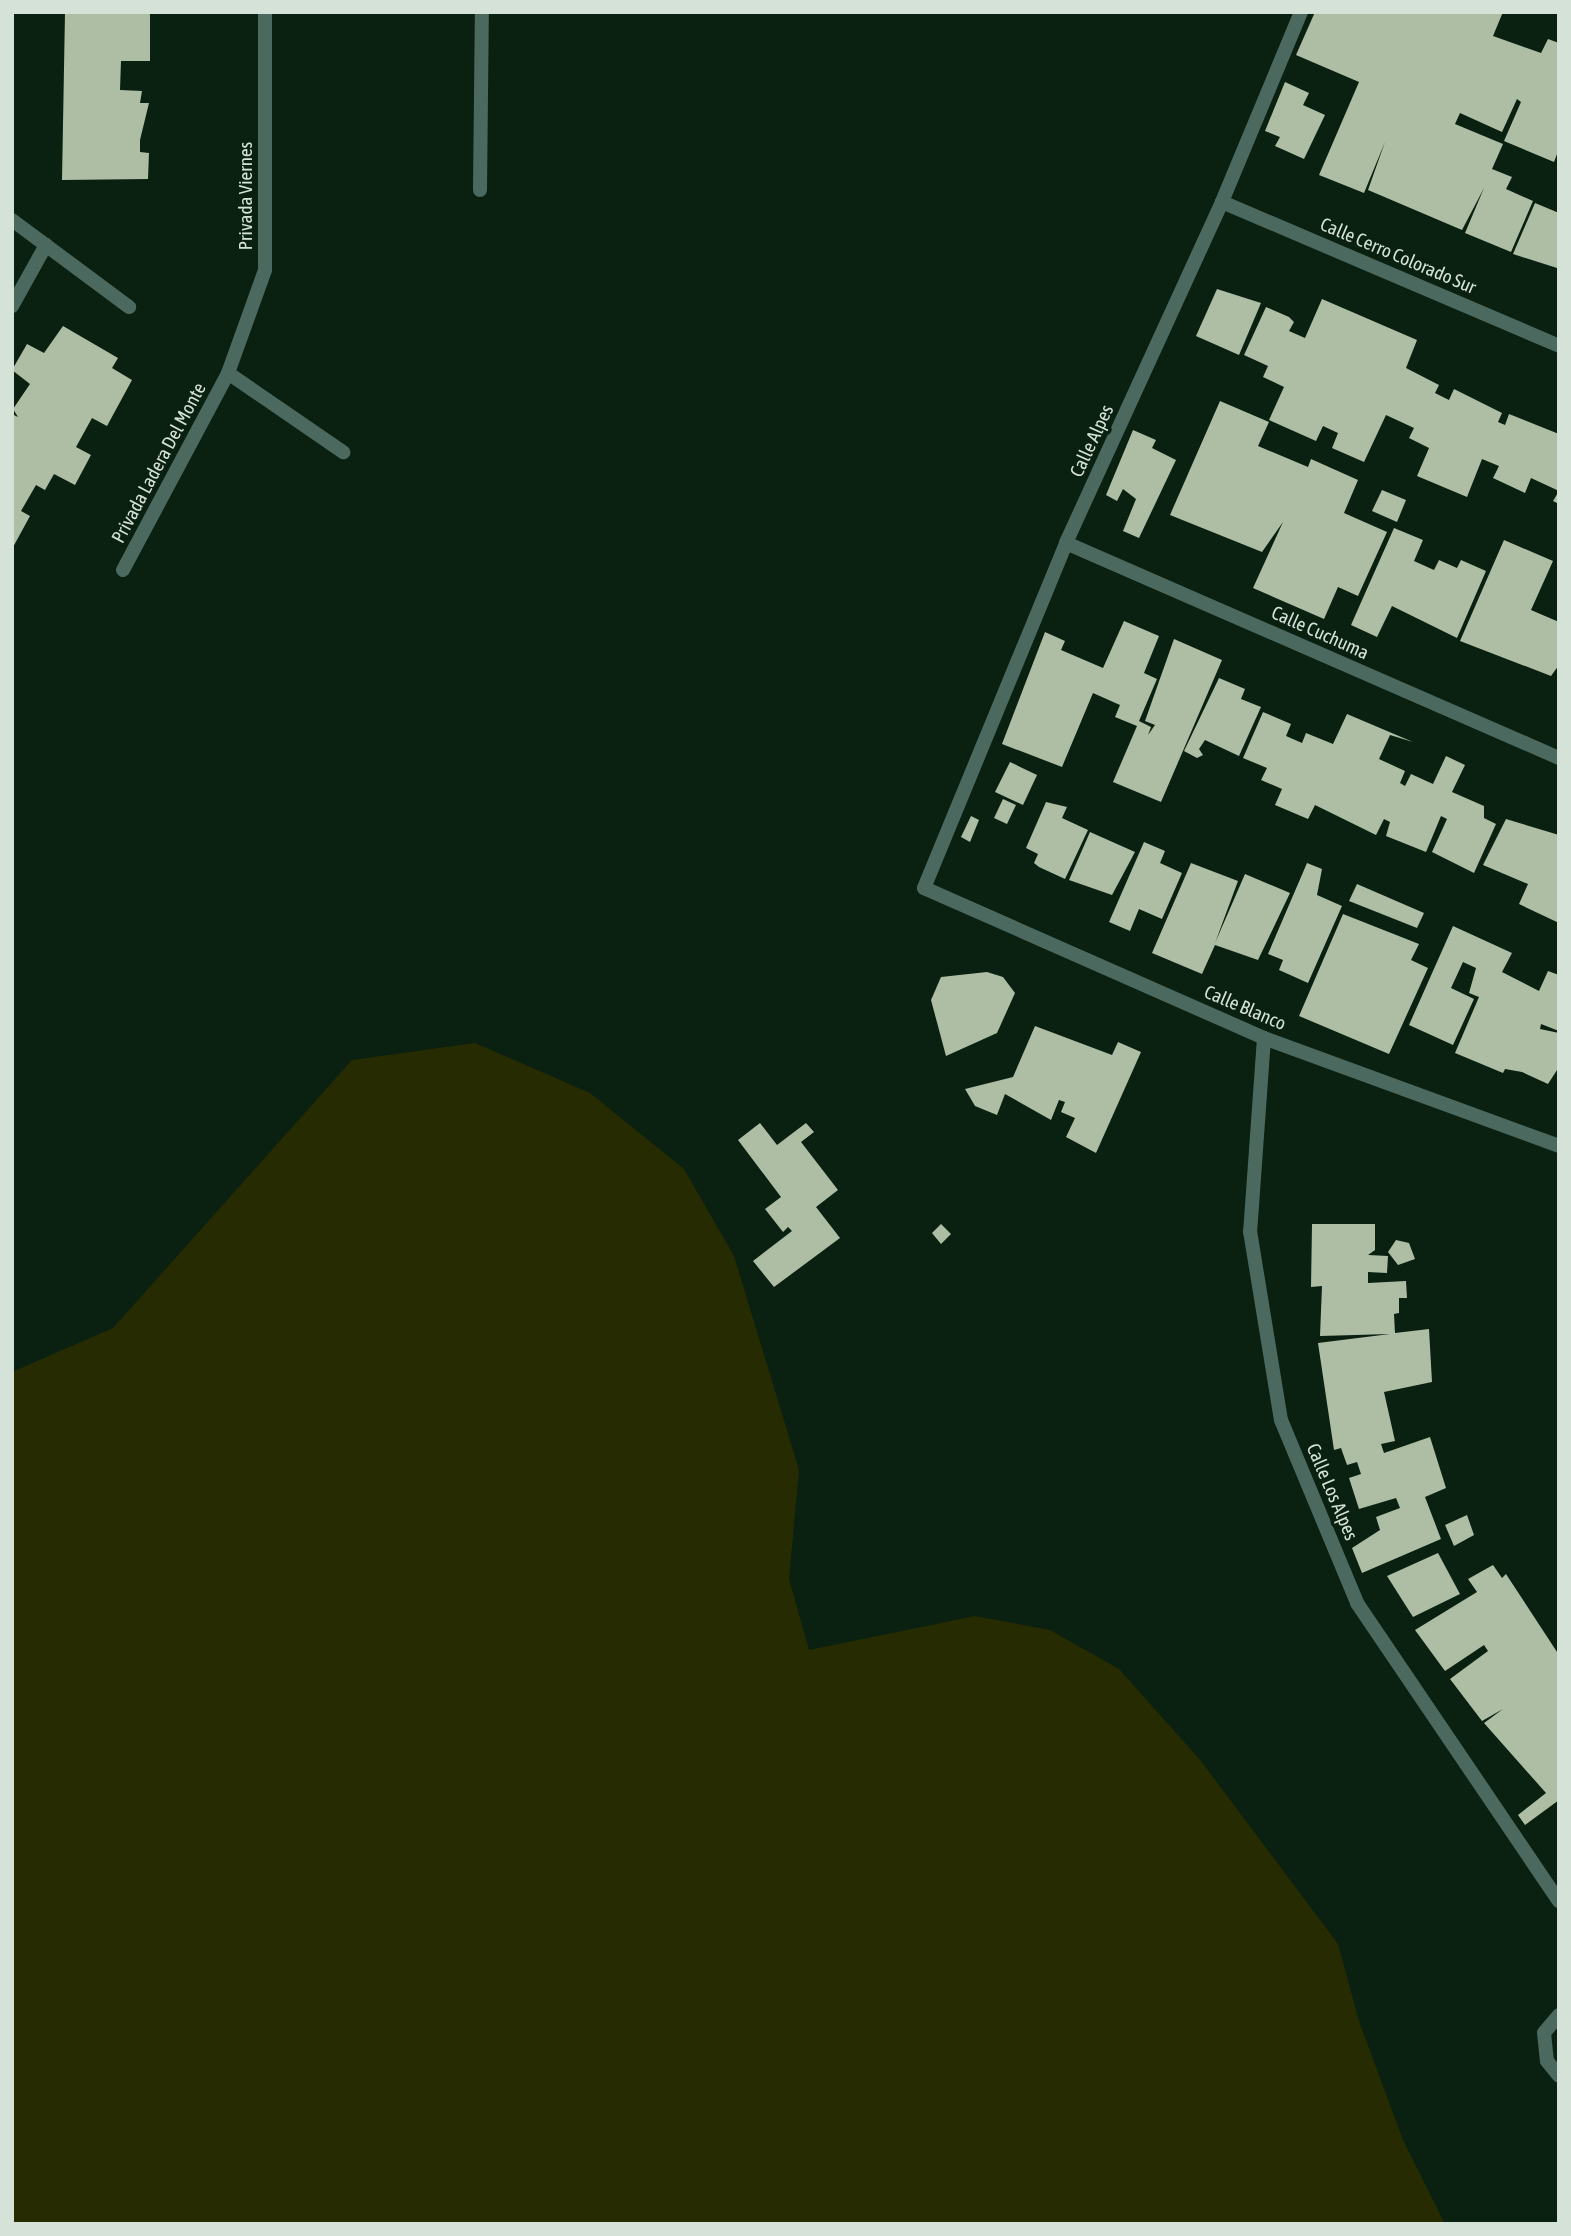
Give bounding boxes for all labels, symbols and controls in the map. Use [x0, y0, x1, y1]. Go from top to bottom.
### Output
street label: Privada Viernes [235, 142, 257, 250]
street label: Calle Cerro Colorado Sur [1317, 213, 1479, 299]
street label: Privada Ladera Del Monte [107, 379, 211, 547]
street label: Calle Alpes [1065, 401, 1119, 481]
street label: Calle Cuchuma [1268, 601, 1372, 665]
street label: Calle Blanco [1201, 981, 1289, 1035]
street label: Calle Los Alpes [1301, 1440, 1363, 1544]

